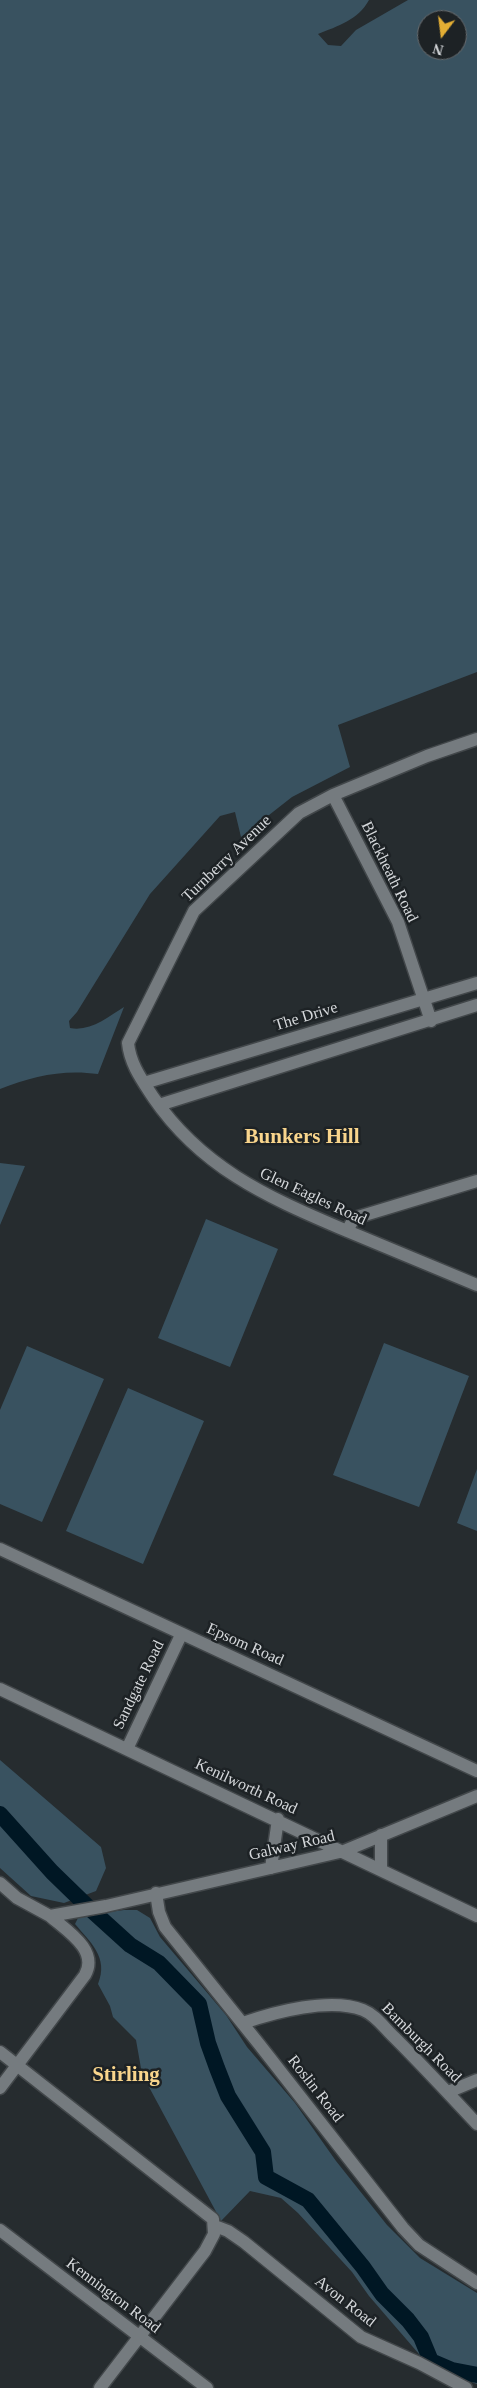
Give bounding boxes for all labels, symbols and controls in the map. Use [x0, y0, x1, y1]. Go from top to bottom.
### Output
north arrow [417, 10, 467, 60]
text: N [431, 40, 445, 58]
street label: Turnberry Avenue [178, 812, 276, 906]
street label: Blackheath Road [356, 818, 422, 926]
street label: The Drive [272, 998, 340, 1036]
district label: Bunkers Hill [245, 1125, 359, 1151]
street label: Glen Eagles Road [257, 1164, 369, 1230]
street label: Epsom Road [204, 1620, 286, 1670]
street label: Sandgate Road [109, 1637, 169, 1733]
street label: Kenilworth Road [192, 1755, 300, 1819]
street label: Galway Road [247, 1827, 337, 1865]
street label: Bamburgh Road [377, 1999, 465, 2087]
street label: Roslin Road [283, 2052, 347, 2126]
district label: Stirling [92, 2063, 160, 2089]
street label: Kennington Road [62, 2254, 164, 2338]
street label: Avon Road [311, 2272, 379, 2332]

